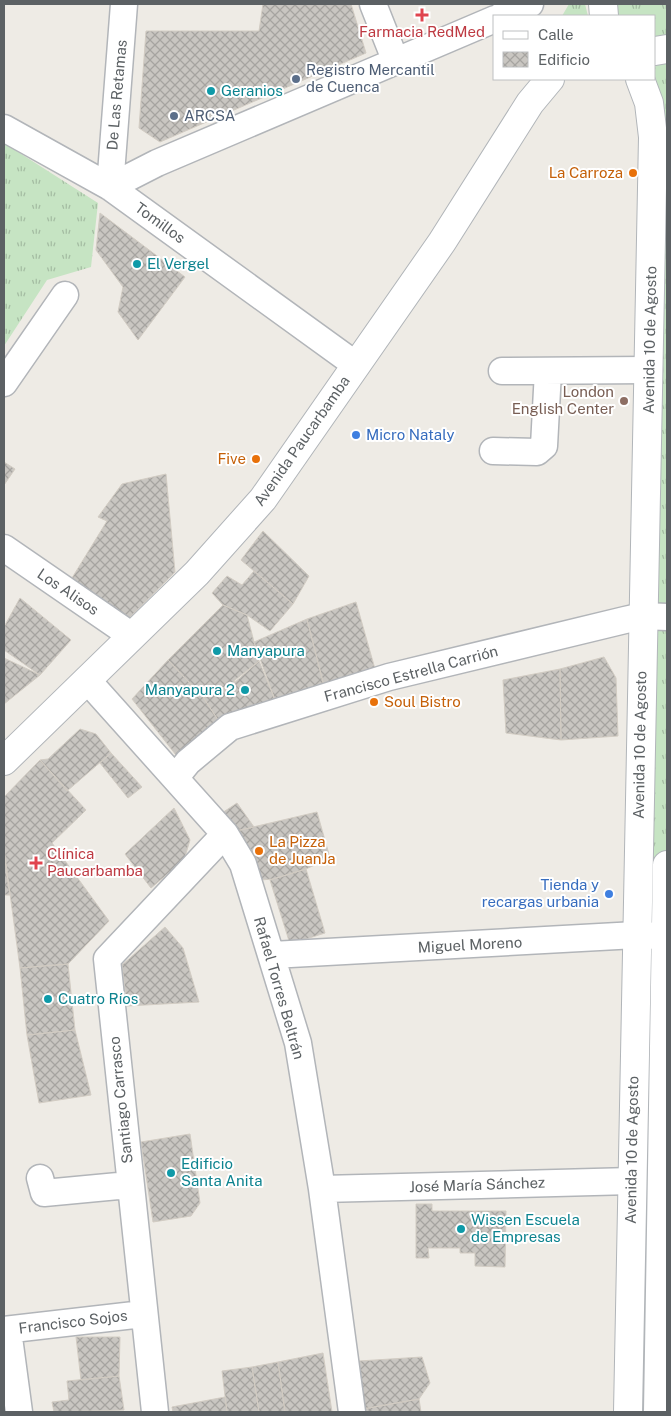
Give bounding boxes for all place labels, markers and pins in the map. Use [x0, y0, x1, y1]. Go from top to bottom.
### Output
marker: Farmacia RedMed [416, 9, 428, 21]
place label: Farmacia RedMed [359, 23, 485, 40]
place label: Registro Mercantil de Cuenca [306, 61, 435, 95]
marker: Registro Mercantil de Cuenca [290, 73, 302, 85]
place label: Geranios [221, 82, 283, 99]
marker: Geranios [205, 85, 217, 97]
place label: ARCSA [184, 107, 236, 124]
marker: ARCSA [168, 110, 180, 122]
place label: La Carroza [549, 164, 623, 181]
marker: La Carroza [627, 167, 639, 179]
place label: El Vergel [147, 255, 210, 272]
marker: El Vergel [131, 258, 143, 270]
place label: London English Center [512, 383, 614, 417]
marker: London English Center [618, 395, 630, 407]
place label: Micro Nataly [366, 426, 454, 443]
marker: Micro Nataly [350, 429, 362, 441]
place label: Five [217, 450, 246, 467]
marker: Five [250, 453, 262, 465]
place label: Manyapura [227, 642, 305, 659]
marker: Manyapura [211, 645, 223, 657]
place label: Manyapura 2 [145, 681, 235, 698]
marker: Manyapura 2 [239, 684, 251, 696]
place label: Soul Bistro [384, 693, 461, 710]
marker: Soul Bistro [368, 696, 380, 708]
place label: La Pizza de JuanJa [269, 833, 336, 867]
place label: Clínica Paucarbamba [47, 845, 143, 879]
marker: La Pizza de JuanJa [253, 845, 265, 857]
marker: Clínica Paucarbamba [29, 856, 43, 870]
place label: Tienda y recargas urbania [482, 876, 599, 910]
marker: Tienda y recargas urbania [603, 888, 615, 900]
place label: Cuatro Ríos [58, 990, 138, 1007]
marker: Cuatro Ríos [42, 993, 54, 1005]
place label: Edificio Santa Anita [181, 1155, 262, 1189]
marker: Edificio Santa Anita [165, 1167, 177, 1179]
place label: Wissen Escuela de Empresas [471, 1211, 580, 1245]
marker: Wissen Escuela de Empresas [455, 1223, 467, 1235]

